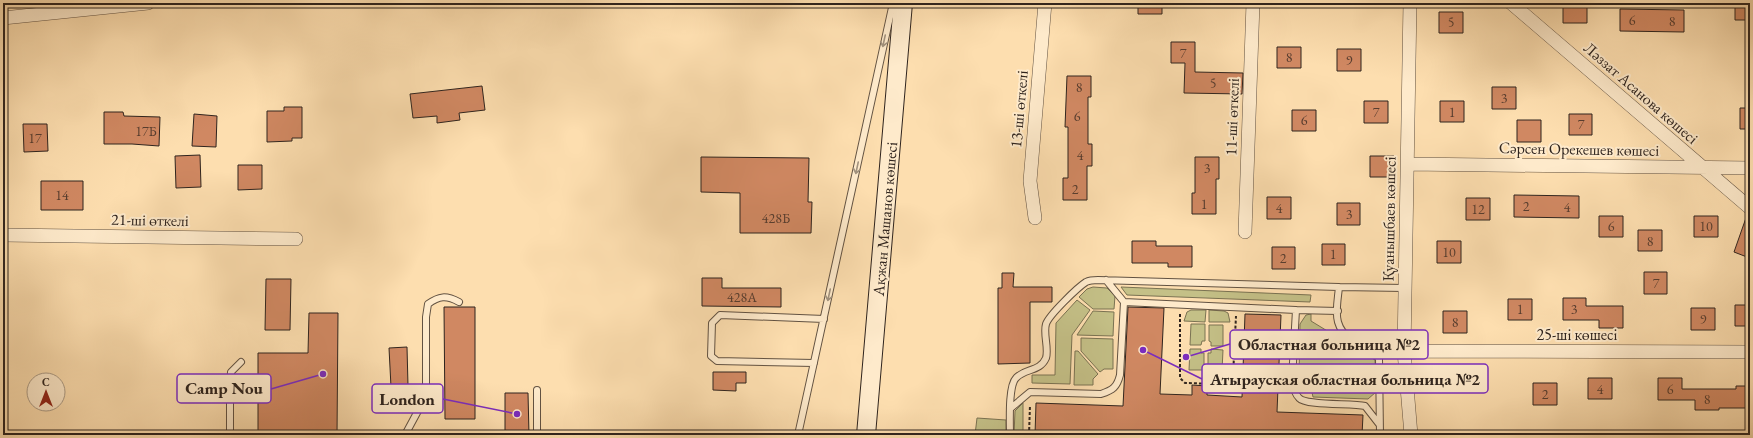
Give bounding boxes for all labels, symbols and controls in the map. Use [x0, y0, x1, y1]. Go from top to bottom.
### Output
house number: 6 [1629, 11, 1636, 29]
house number: 8 [1669, 12, 1676, 30]
house number: 5 [1448, 13, 1454, 31]
one-way arrow [880, 34, 888, 47]
street label: Ләззат Асанова көшесі [1579, 37, 1703, 149]
house number: 7 [1180, 44, 1187, 62]
house number: 8 [1286, 48, 1293, 66]
house number: 9 [1346, 51, 1353, 69]
street label: 13-ші өткелі [1005, 69, 1033, 149]
house number: 5 [1210, 74, 1216, 92]
house number: 8 [1076, 78, 1083, 96]
street label: 11-ші өткелі [1220, 78, 1244, 156]
house number: 3 [1501, 89, 1508, 107]
house number: 7 [1373, 103, 1380, 121]
house number: 1 [1449, 103, 1455, 121]
house number: 6 [1074, 107, 1081, 125]
house number: 6 [1301, 111, 1308, 129]
house number: 7 [1578, 115, 1585, 133]
house number: 17Б [135, 122, 157, 140]
house number: 17 [28, 129, 42, 147]
street label: Сәрсен Орекешев көшесі [1499, 137, 1660, 161]
street label: Ақжан Машанов көшесі [868, 141, 902, 298]
house number: 4 [1077, 146, 1084, 164]
street label: Қуанышбаев көшесі [1377, 156, 1401, 282]
house number: 3 [1204, 159, 1211, 177]
one-way arrow [852, 161, 860, 174]
house number: 2 [1072, 180, 1079, 198]
house number: 14 [55, 186, 69, 204]
house number: 1 [1201, 195, 1207, 213]
house number: 2 [1523, 197, 1530, 215]
house number: 4 [1564, 198, 1571, 216]
house number: 4 [1276, 199, 1283, 217]
house number: 12 [1471, 200, 1485, 218]
house number: 3 [1346, 205, 1353, 223]
street label: 21-ші өткелі [111, 209, 189, 231]
house number: 428Б [762, 209, 790, 227]
house number: 6 [1608, 217, 1615, 235]
house number: 10 [1699, 217, 1713, 235]
house number: 8 [1647, 232, 1654, 250]
house number: 10 [1442, 243, 1456, 261]
house number: 1 [1330, 245, 1336, 263]
house number: 2 [1280, 249, 1287, 267]
house number: 7 [1653, 274, 1660, 292]
house number: 428А [727, 288, 757, 306]
one-way arrow [824, 288, 832, 301]
house number: 1 [1517, 300, 1523, 318]
house number: 3 [1571, 300, 1578, 318]
house number: 9 [1700, 310, 1707, 328]
house number: 8 [1452, 313, 1459, 331]
street label: 25-ші көшесі [1537, 324, 1617, 345]
callout: Областная больница №2 [1230, 330, 1428, 359]
text: Областная больница №2 [1238, 333, 1420, 355]
callout: Атырауская областная больница №2 [1202, 364, 1488, 393]
text: Атырауская областная больница №2 [1209, 368, 1480, 390]
north arrow [26, 372, 66, 412]
callout: Camp Nou [177, 374, 271, 403]
text: С [42, 375, 50, 389]
text: Camp Nou [185, 377, 263, 399]
house number: 4 [1597, 380, 1604, 398]
house number: 6 [1667, 380, 1674, 398]
callout: London [372, 384, 443, 413]
house number: 2 [1542, 385, 1549, 403]
text: London [379, 388, 435, 410]
house number: 8 [1704, 390, 1711, 408]

